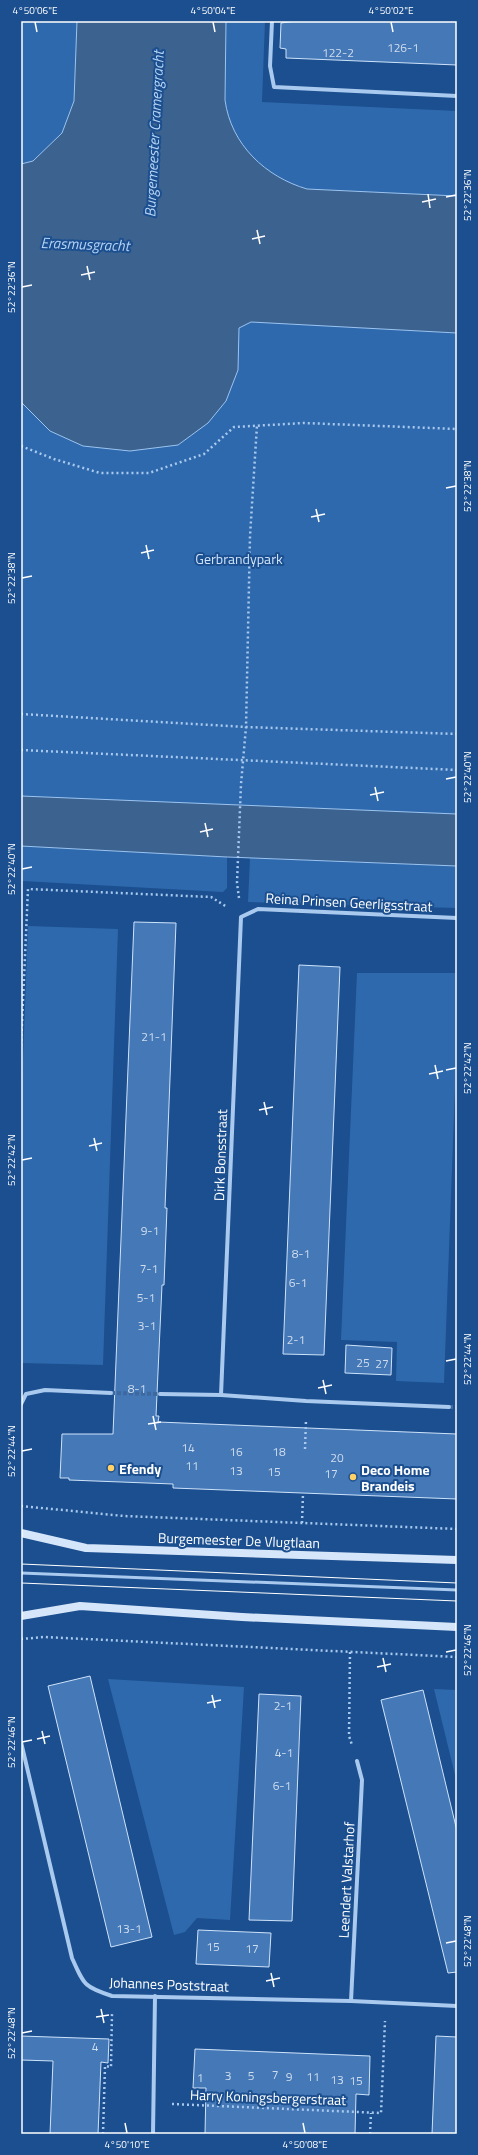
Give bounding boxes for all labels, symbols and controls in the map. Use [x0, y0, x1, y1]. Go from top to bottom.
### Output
text: 4°50'06"E [13, 3, 58, 18]
text: 4°50'04"E [191, 3, 236, 18]
text: 4°50'02"E [369, 3, 414, 18]
house number: 126-1 [387, 38, 419, 57]
house number: 122-2 [322, 43, 354, 62]
water label: Burgemeester Cramergracht [138, 48, 170, 218]
text: 52°22'36"N [460, 169, 475, 221]
water label: Erasmusgracht [40, 231, 132, 257]
text: 52°22'36"N [4, 261, 19, 313]
text: 52°22'38"N [460, 460, 475, 512]
park label: Gerbrandypark [195, 548, 283, 569]
text: 52°22'38"N [4, 552, 19, 604]
text: 52°22'40"N [460, 751, 475, 803]
text: 52°22'40"N [4, 843, 19, 895]
street label: Reina Prinsen Geerligsstraat [265, 887, 433, 917]
house number: 21-1 [141, 1027, 167, 1046]
text: 52°22'42"N [460, 1042, 475, 1094]
street label: Dirk Bonsstraat [208, 1109, 232, 1201]
text: 52°22'42"N [4, 1134, 19, 1186]
house number: 9-1 [141, 1221, 159, 1240]
house number: 8-1 [292, 1244, 310, 1263]
house number: 7-1 [140, 1259, 158, 1278]
house number: 6-1 [289, 1273, 307, 1292]
house number: 5-1 [137, 1288, 155, 1307]
house number: 3-1 [138, 1316, 156, 1335]
house number: 2-1 [287, 1330, 305, 1349]
text: 52°22'44"N [460, 1333, 475, 1385]
house number: 25 [356, 1353, 370, 1372]
house number: 27 [375, 1354, 389, 1373]
house number: 8-1 [128, 1379, 146, 1398]
text: 52°22'44"N [4, 1425, 19, 1477]
house number: 14 [181, 1438, 195, 1457]
house number: 16 [229, 1442, 243, 1461]
house number: 18 [272, 1442, 286, 1461]
house number: 20 [330, 1448, 344, 1467]
house number: 11 [185, 1456, 199, 1475]
place label: Efendy [119, 1458, 161, 1479]
place label: Deco Home Brandeis [361, 1459, 430, 1496]
house number: 13 [229, 1461, 243, 1480]
house number: 15 [267, 1462, 281, 1481]
marker: Efendy [106, 1463, 116, 1473]
house number: 17 [324, 1464, 338, 1483]
marker: Deco Home Brandeis [348, 1472, 358, 1482]
street label: Burgemeester De Vlugtlaan [158, 1527, 320, 1553]
text: 52°22'46"N [460, 1624, 475, 1676]
house number: 2-1 [274, 1696, 292, 1715]
text: 52°22'46"N [4, 1716, 19, 1768]
house number: 4-1 [275, 1743, 293, 1762]
house number: 6-1 [273, 1776, 291, 1795]
street label: Leendert Valstarhof [332, 1821, 360, 1939]
text: 52°22'48"N [460, 1915, 475, 1967]
house number: 13-1 [116, 1919, 142, 1938]
house number: 15 [206, 1937, 220, 1956]
house number: 17 [245, 1939, 259, 1958]
street label: Johannes Poststraat [109, 1971, 229, 1997]
text: 52°22'48"N [4, 2007, 19, 2059]
house number: 4 [92, 2037, 99, 2056]
house number: 7 [272, 2065, 278, 2084]
house number: 3 [225, 2066, 231, 2085]
house number: 5 [248, 2066, 255, 2085]
house number: 9 [286, 2067, 293, 2086]
house number: 11 [306, 2067, 320, 2086]
house number: 1 [197, 2068, 203, 2087]
house number: 13 [330, 2070, 344, 2089]
house number: 15 [349, 2071, 363, 2090]
street label: Harry Koningsbergerstraat [189, 2084, 347, 2110]
text: 4°50'10"E [105, 2137, 150, 2152]
text: 4°50'08"E [283, 2137, 328, 2152]

